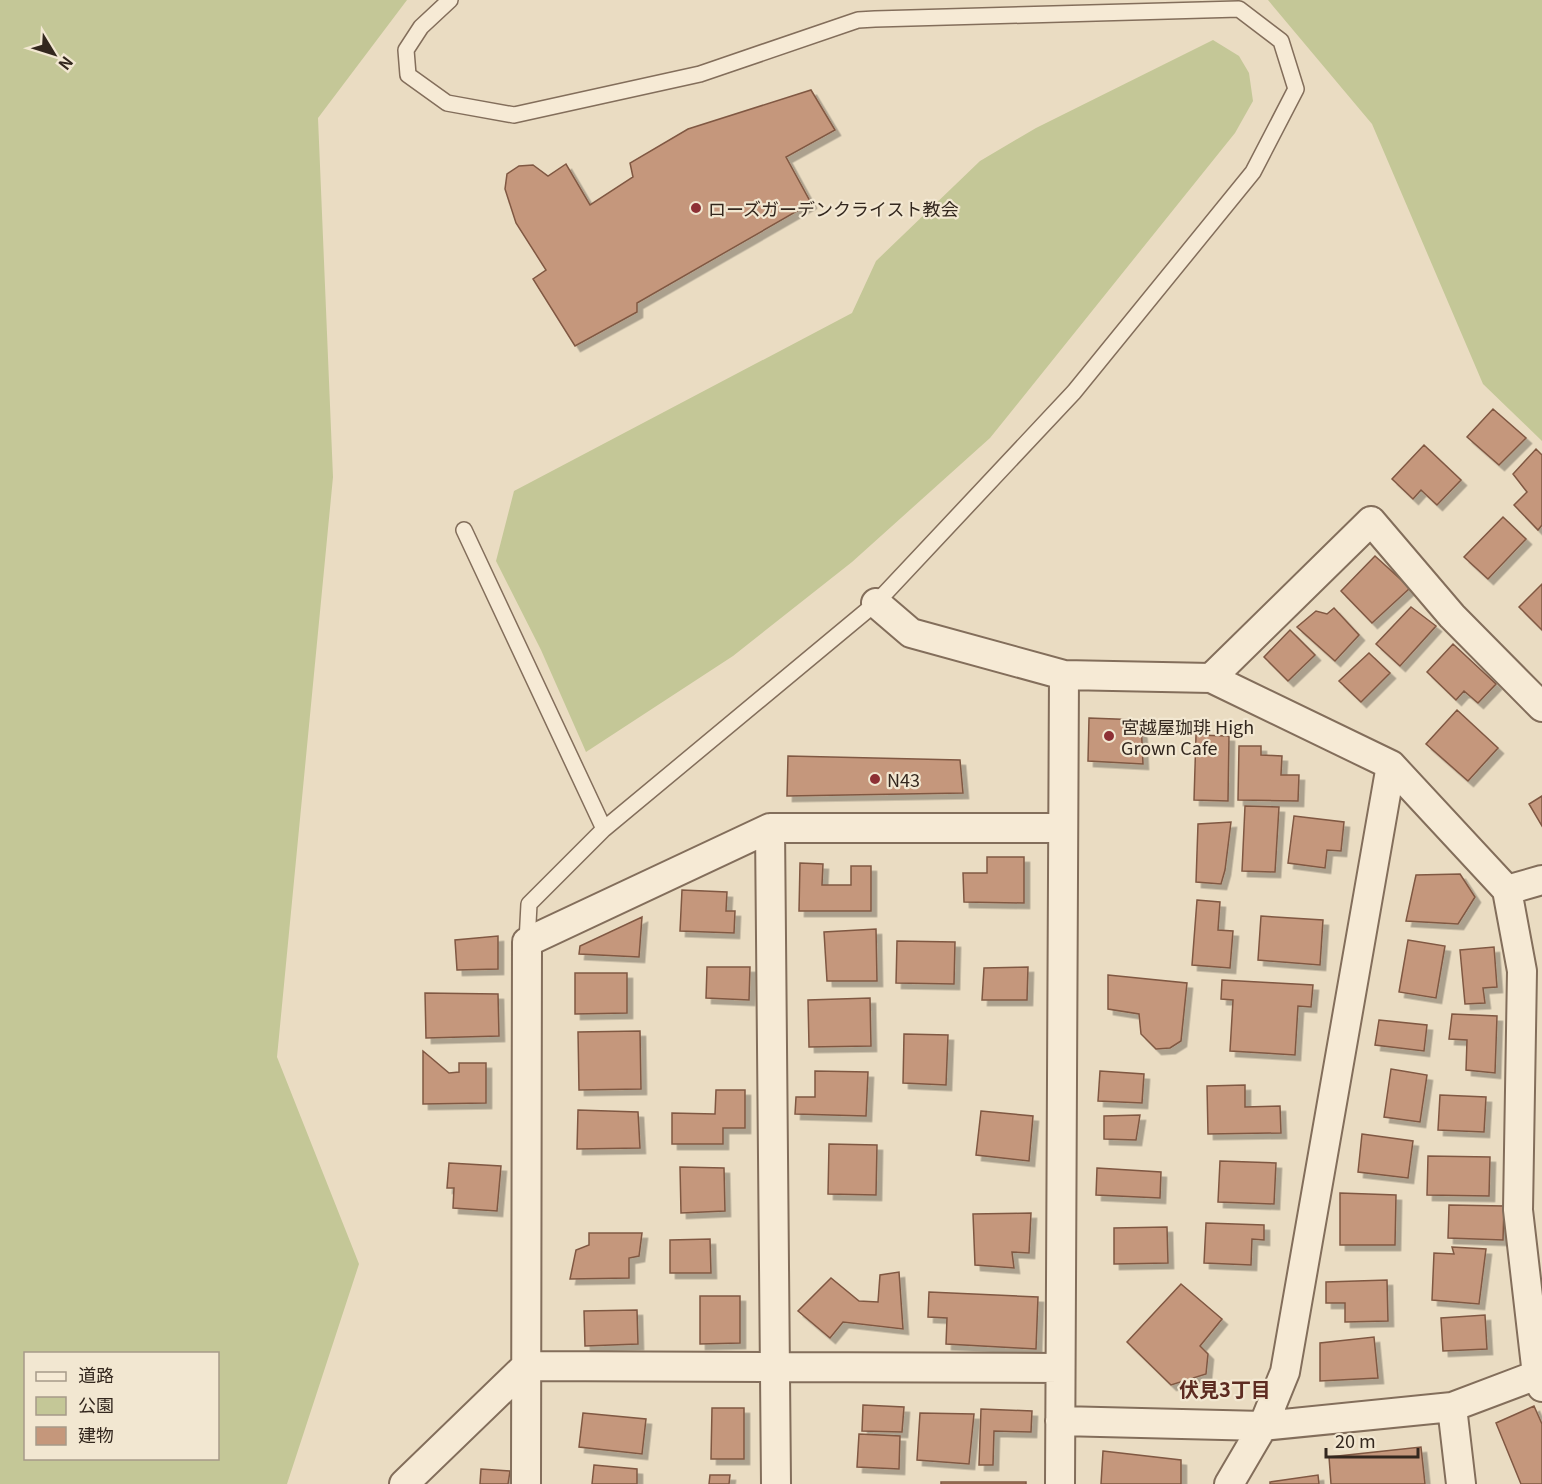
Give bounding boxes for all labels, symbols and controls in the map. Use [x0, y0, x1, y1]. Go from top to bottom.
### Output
north arrow [24, 24, 84, 84]
text: N [53, 52, 80, 76]
place label: ローズガーデンクライスト教会 [708, 195, 959, 221]
marker: ローズガーデンクライスト教会 [689, 201, 703, 215]
place label: 宮越屋珈琲 High Grown Cafe [1121, 713, 1254, 760]
marker: 宮越屋珈琲 High Grown Cafe [1102, 729, 1116, 743]
place label: N43 [887, 766, 920, 792]
marker: N43 [868, 772, 882, 786]
legend [24, 1352, 219, 1460]
text: 道路 [78, 1361, 114, 1387]
district label: 伏見3丁目 [1179, 1374, 1271, 1403]
text: 公園 [78, 1391, 114, 1417]
text: 建物 [78, 1421, 114, 1447]
scale bar [1326, 1421, 1418, 1459]
text: 20 m [1335, 1427, 1376, 1453]

